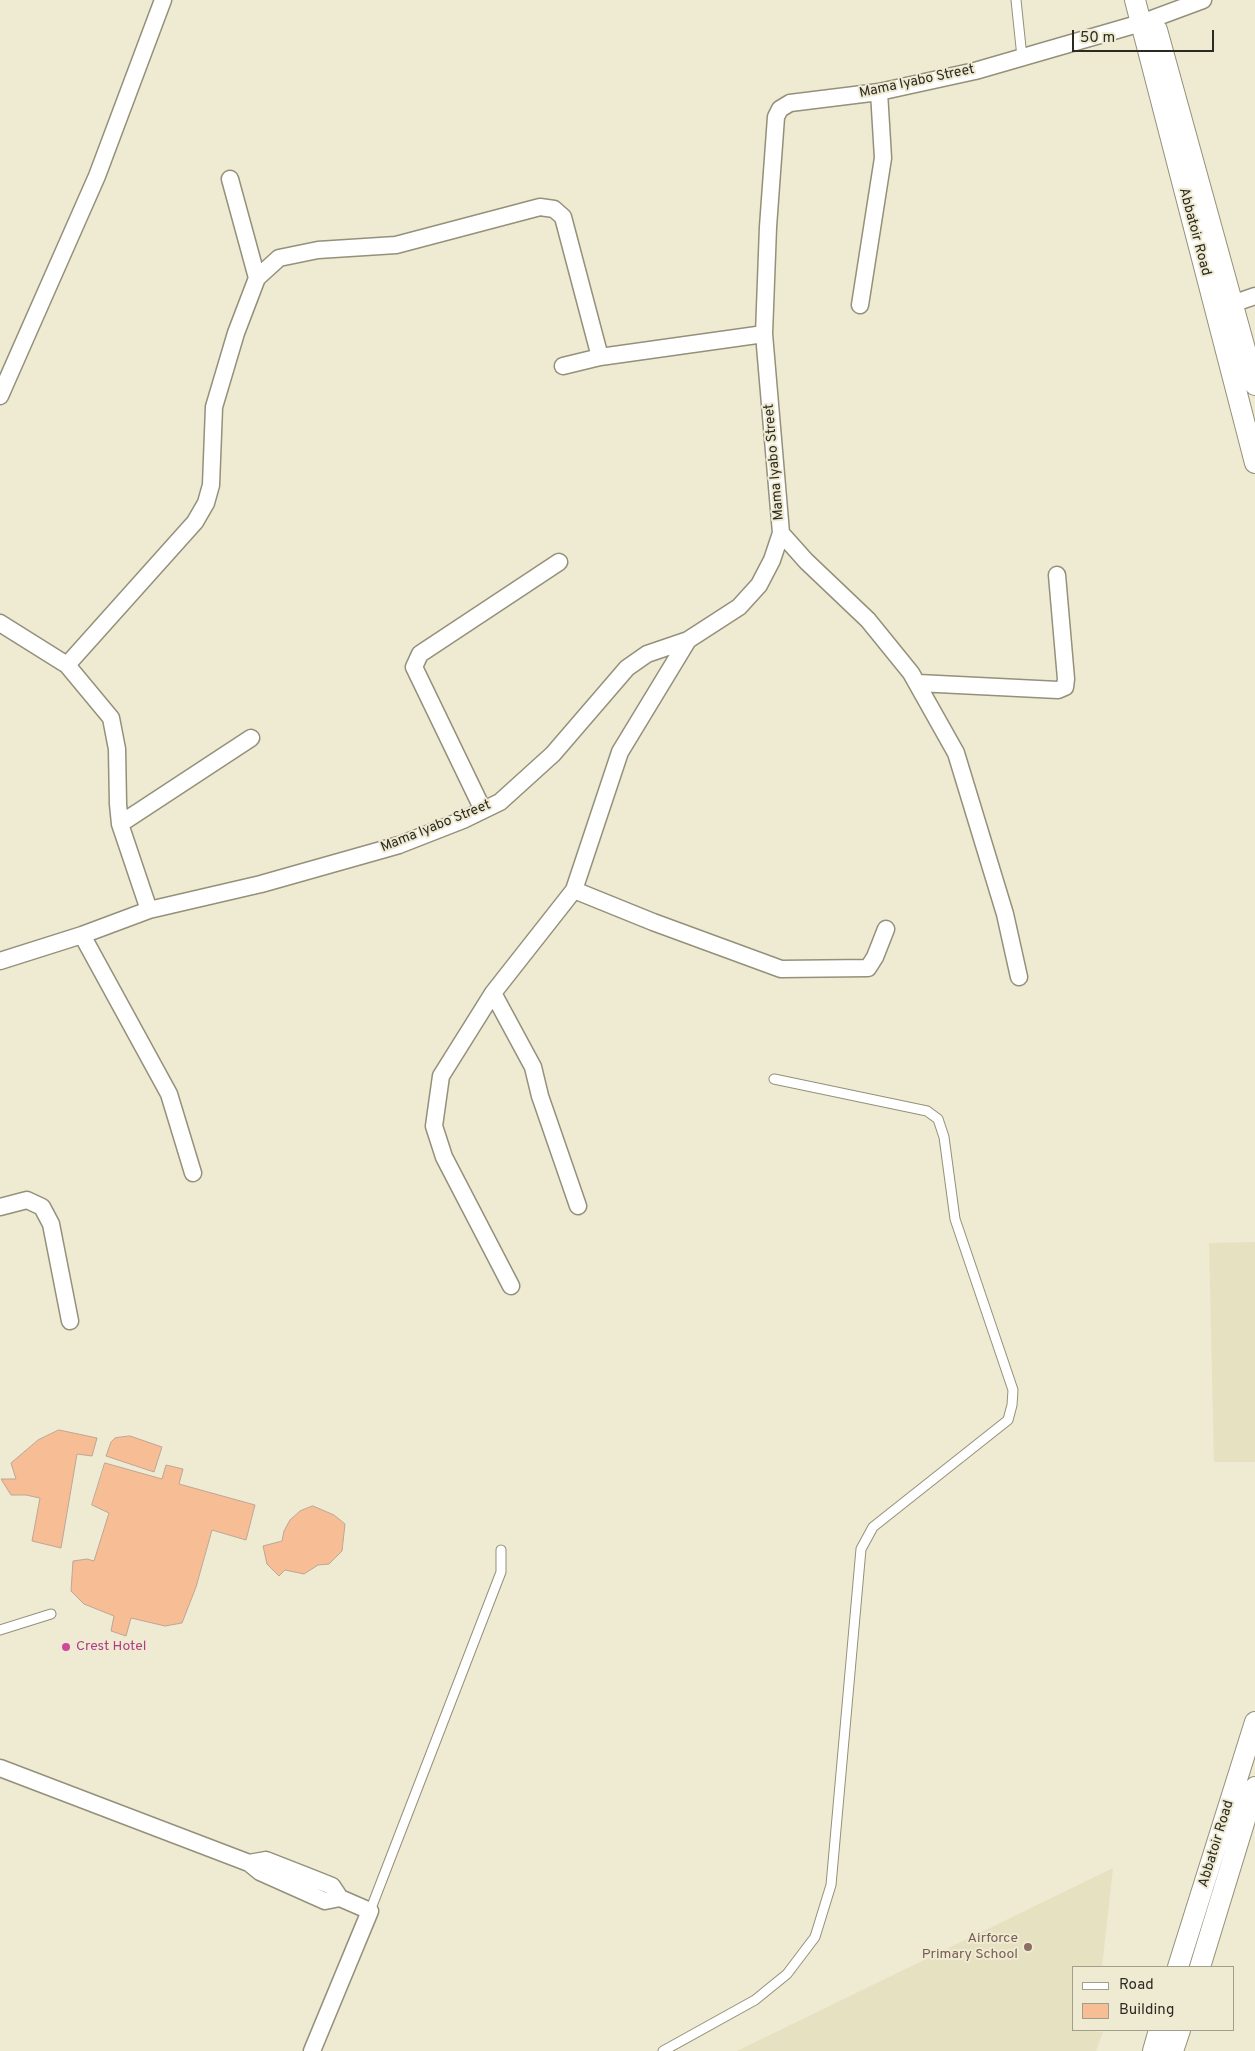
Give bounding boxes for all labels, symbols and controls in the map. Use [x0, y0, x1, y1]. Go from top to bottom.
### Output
scale bar [1075, 20, 1218, 52]
text: 50 m [1080, 29, 1115, 48]
street label: Mama Iyabo Street [858, 62, 976, 102]
street label: Abbatoir Road [1174, 186, 1214, 278]
street label: Mama Iyabo Street [762, 403, 788, 521]
street label: Mama Iyabo Street [379, 797, 493, 857]
place label: Crest Hotel [76, 1639, 146, 1655]
marker: Crest Hotel [60, 1641, 72, 1653]
street label: Abbatoir Road [1196, 1798, 1238, 1890]
place label: Airforce Primary School [922, 1931, 1018, 1964]
marker: Airforce Primary School [1022, 1941, 1034, 1953]
legend [1072, 1966, 1235, 2031]
text: Road [1119, 1976, 1154, 1995]
text: Building [1119, 2001, 1174, 2020]

